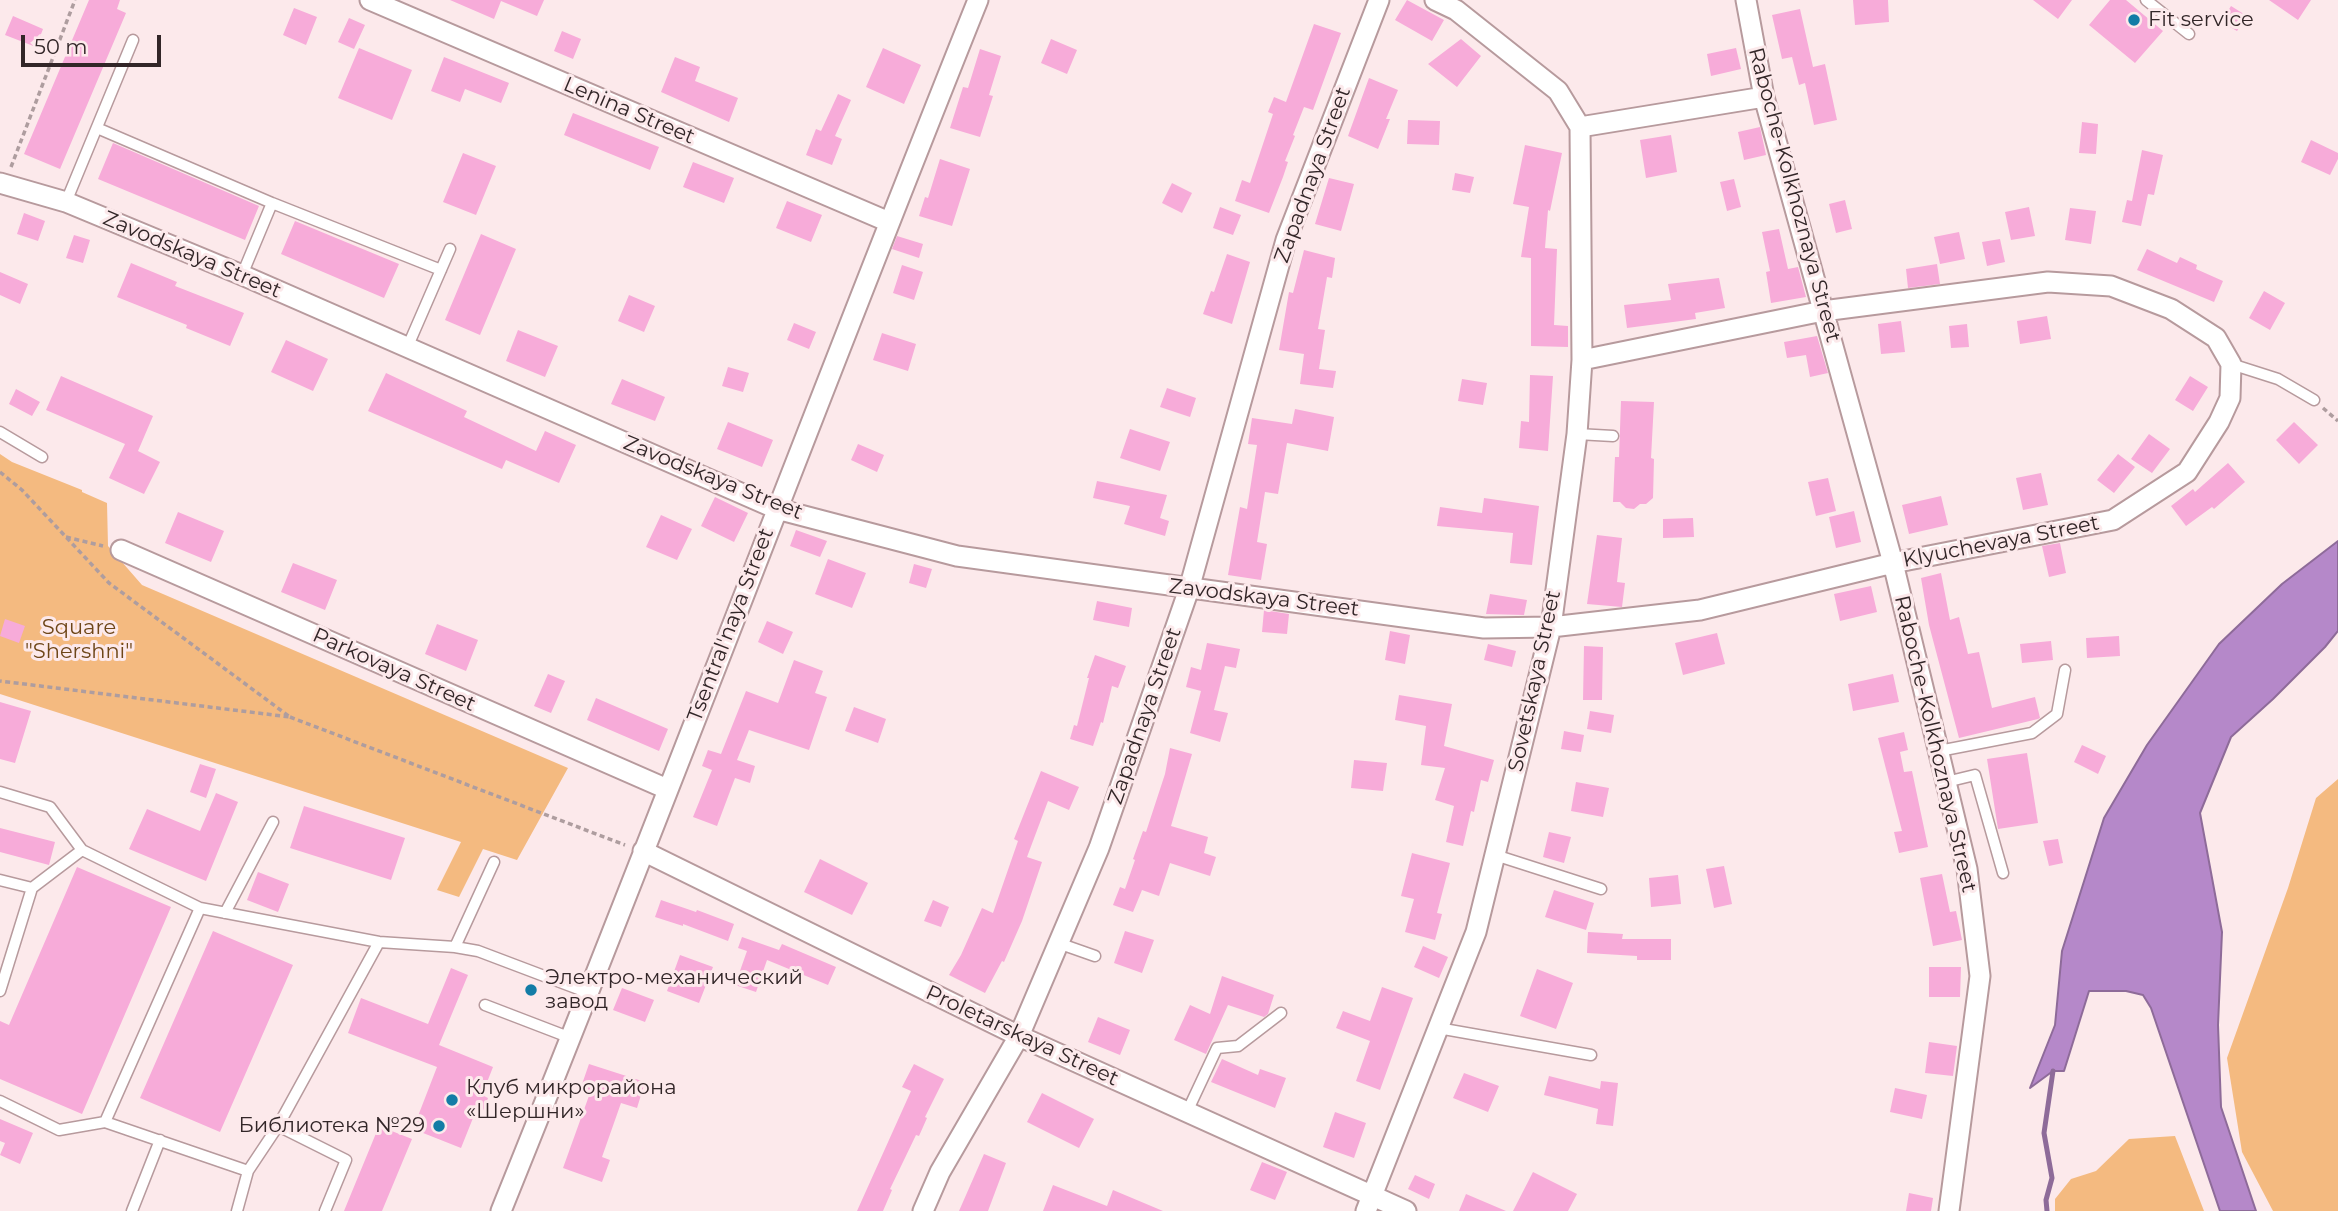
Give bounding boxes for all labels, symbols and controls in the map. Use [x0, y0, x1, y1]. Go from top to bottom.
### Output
place label: Fit service [2148, 7, 2254, 33]
marker: Fit service [2126, 12, 2142, 28]
scale bar [24, 21, 164, 65]
text: 50 m [34, 34, 88, 59]
street label: Raboche-Kolkhoznaya Street [1743, 45, 1845, 345]
street label: Lenina Street [559, 72, 699, 150]
street label: Zapadnaya Street [1269, 84, 1357, 266]
street label: Zavodskaya Street [99, 206, 285, 304]
street label: Zavodskaya Street [620, 430, 806, 526]
street label: Klyuchevaya Street [1901, 511, 2101, 573]
street label: Tsentral'naya Street [682, 525, 780, 725]
street label: Zavodskaya Street [1168, 574, 1360, 622]
street label: Sovetskaya Street [1503, 588, 1567, 774]
street label: Raboche-Kolkhoznaya Street [1889, 593, 1981, 895]
park label: Square "Shershni" [25, 615, 133, 665]
street label: Parkovaya Street [309, 623, 479, 717]
street label: Zapadnaya Street [1103, 624, 1187, 808]
place label: Электро-механический завод [545, 965, 803, 1015]
street label: Proletarskaya Street [921, 980, 1123, 1092]
marker: Электро-механический завод [523, 982, 539, 998]
place label: Клуб микрорайона «Шершни» [466, 1075, 676, 1125]
marker: Клуб микрорайона «Шершни» [444, 1092, 460, 1108]
place label: Библиотека №29 [238, 1113, 425, 1139]
marker: Библиотека №29 [431, 1118, 447, 1134]

